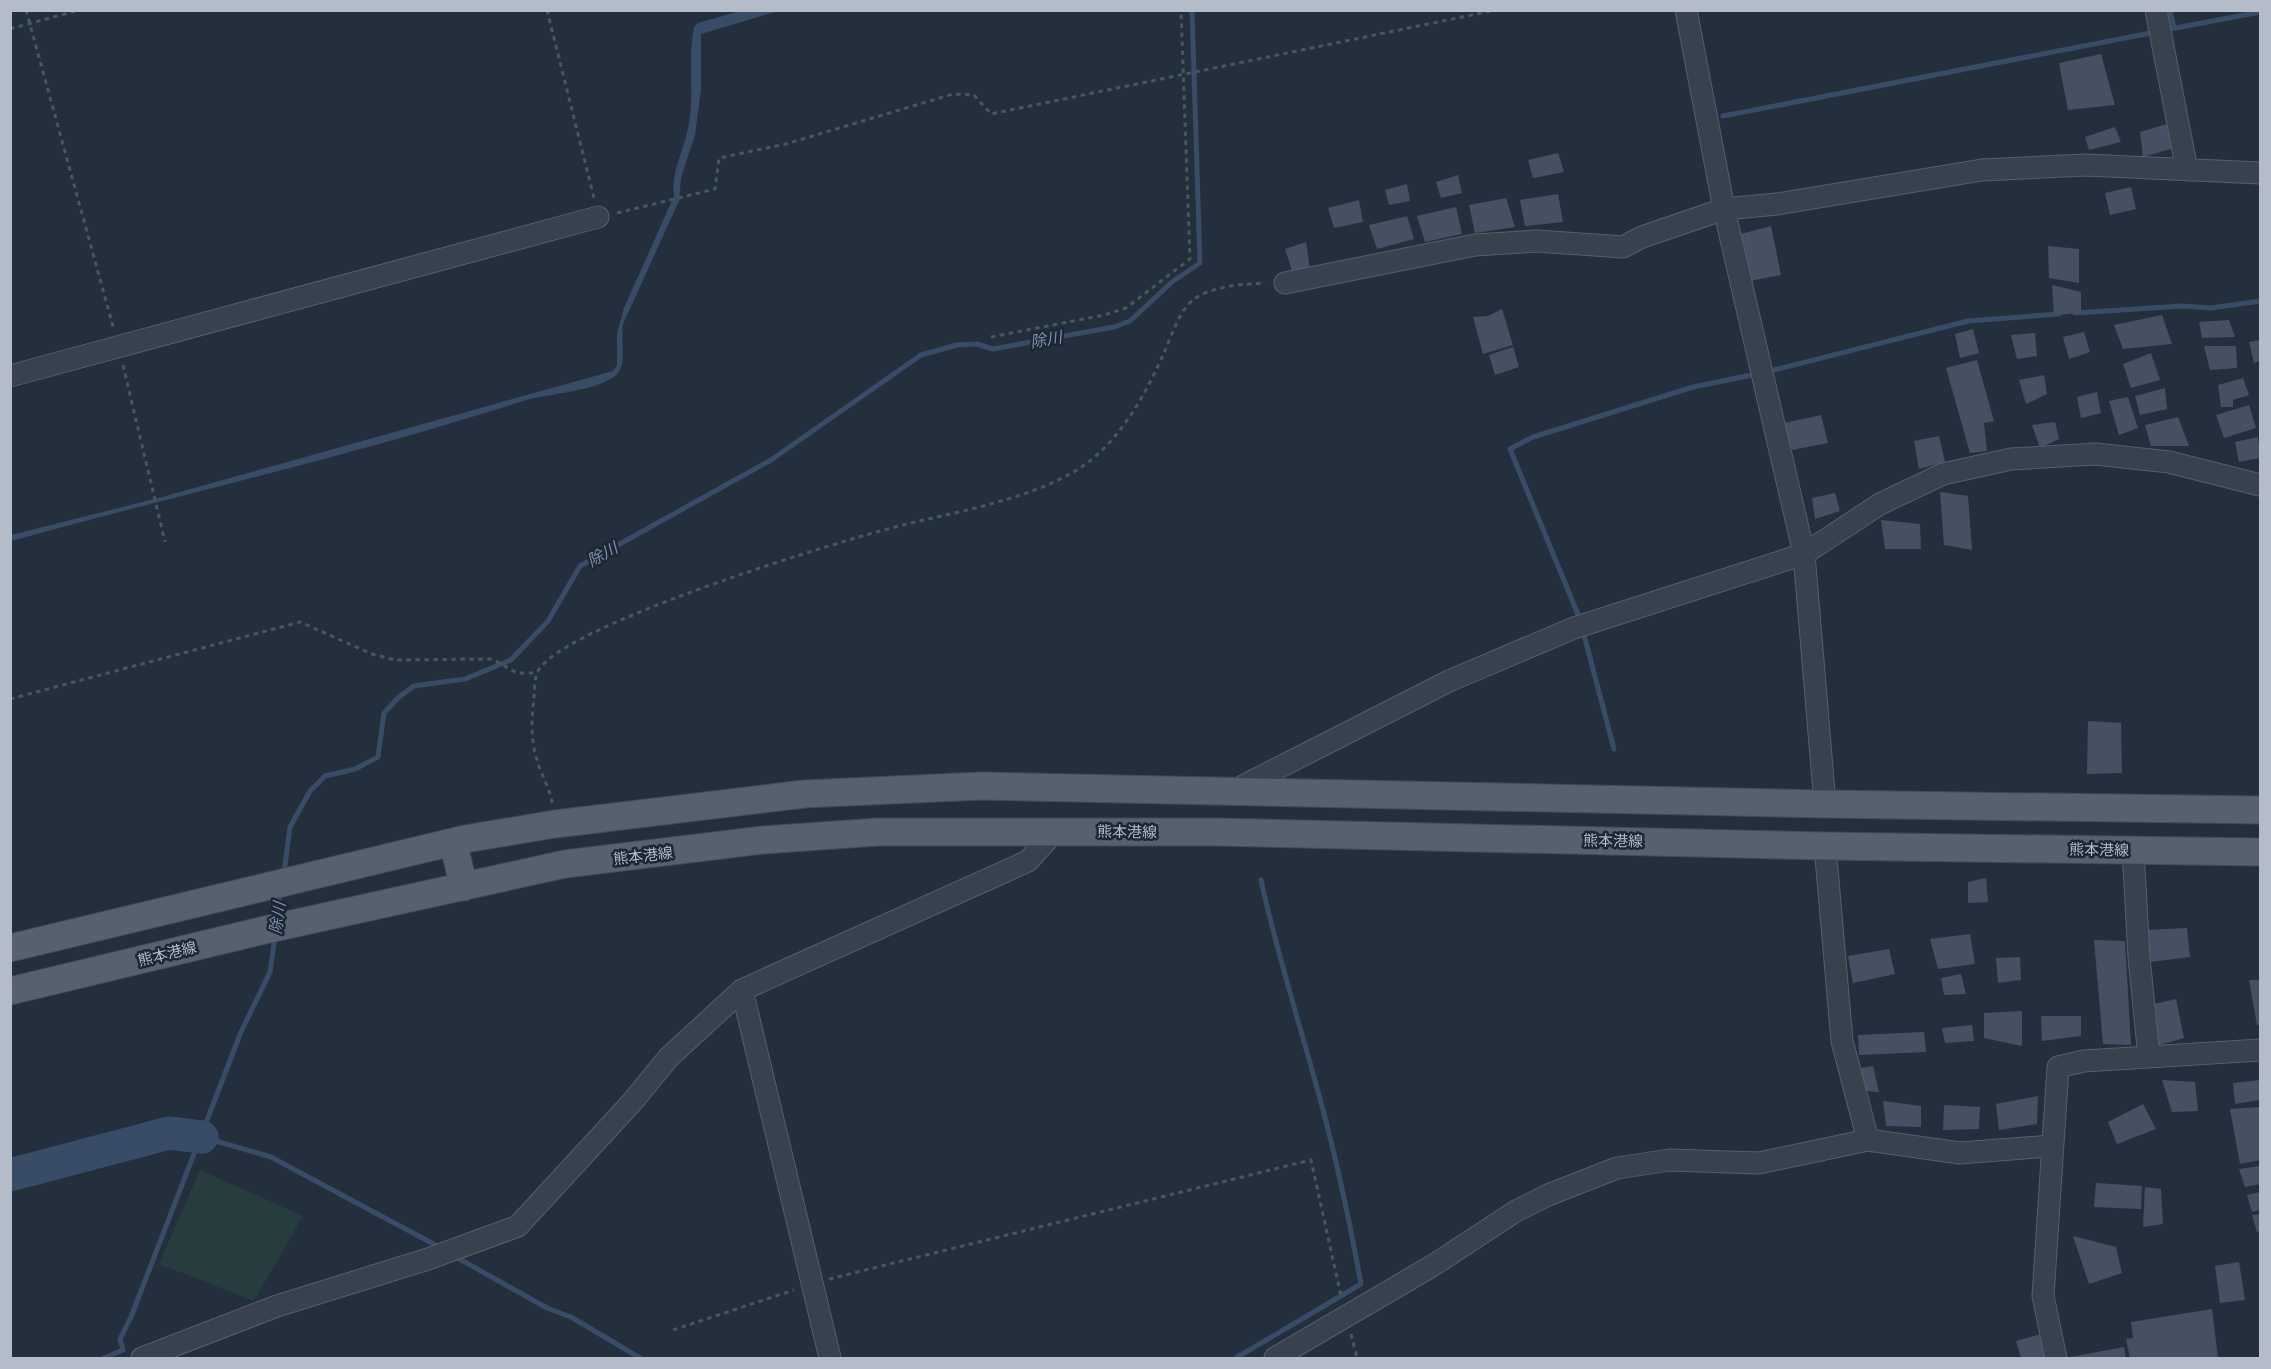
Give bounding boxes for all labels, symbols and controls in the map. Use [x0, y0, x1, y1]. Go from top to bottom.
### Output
water label: 除川 [1028, 325, 1066, 353]
water label: 除川 [583, 536, 623, 571]
street label: 熊本港線 [1097, 820, 1157, 842]
street label: 熊本港線 [1583, 829, 1643, 851]
street label: 熊本港線 [2069, 838, 2129, 860]
street label: 熊本港線 [612, 841, 674, 869]
water label: 除川 [264, 899, 290, 935]
street label: 熊本港線 [135, 936, 199, 970]

